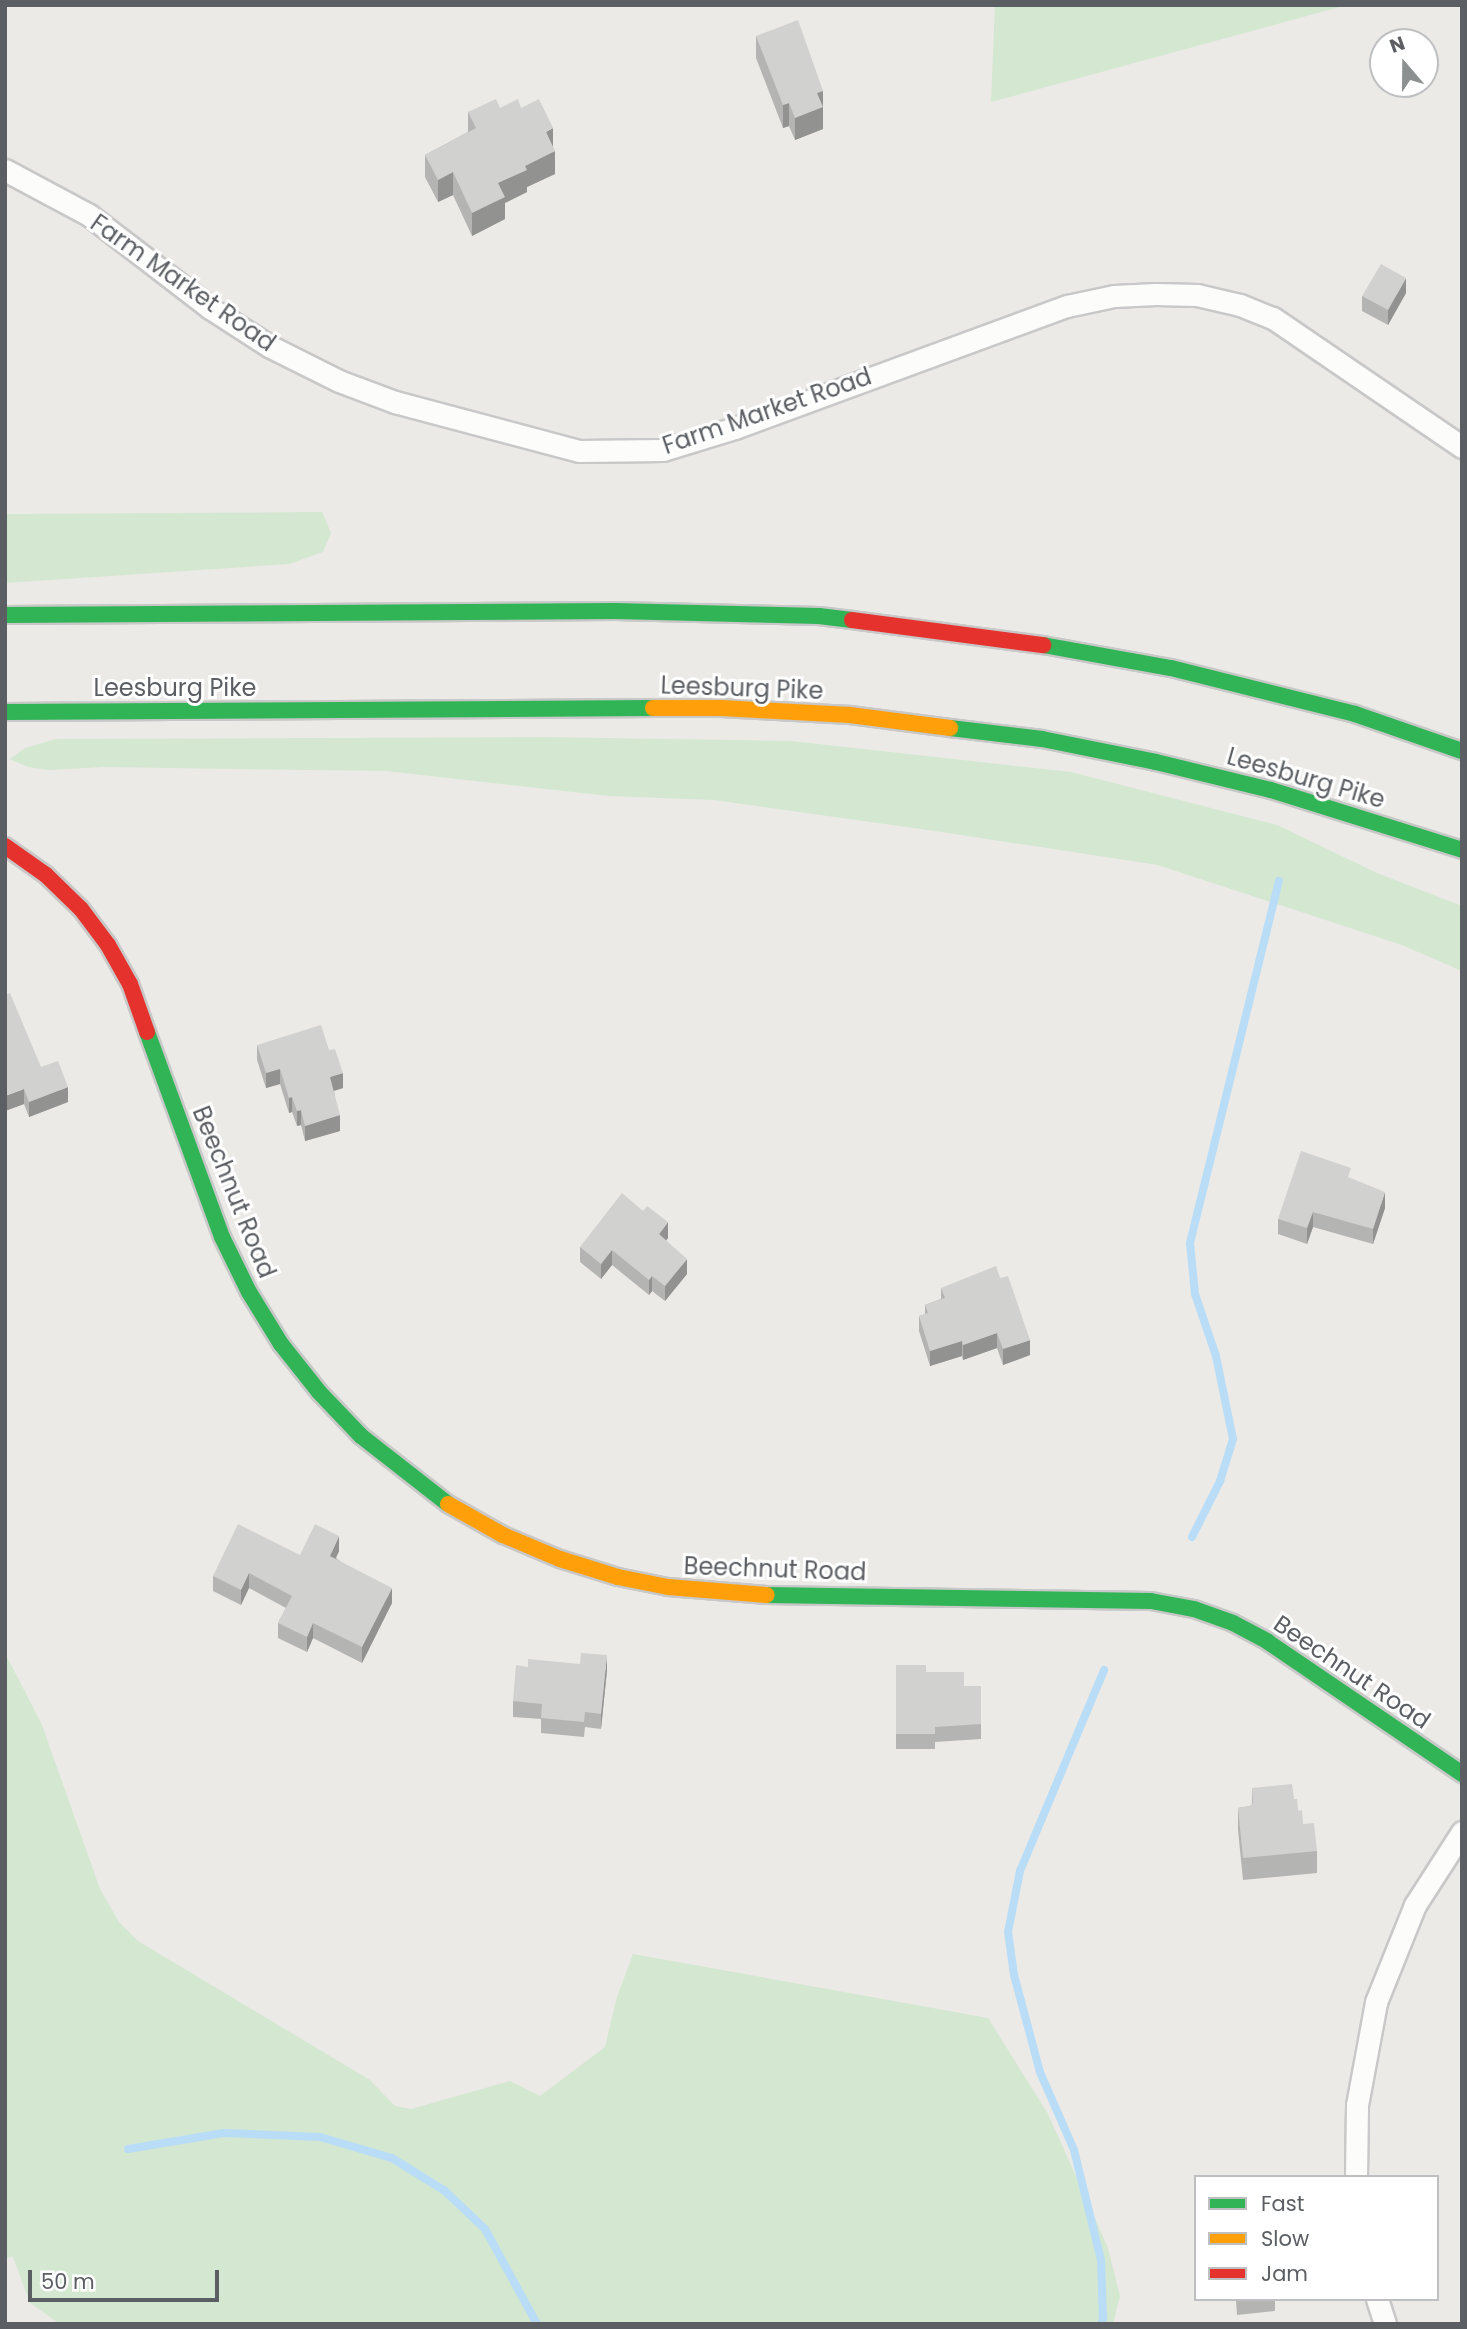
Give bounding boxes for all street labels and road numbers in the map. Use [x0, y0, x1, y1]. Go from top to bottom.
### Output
street label: Farm Market Road [85, 208, 281, 358]
street label: Farm Market Road [659, 362, 875, 460]
street label: Leesburg Pike [660, 671, 824, 705]
street label: Leesburg Pike [94, 674, 256, 702]
street label: Leesburg Pike [1224, 742, 1388, 814]
street label: Beechnut Road [186, 1102, 282, 1282]
street label: Beechnut Road [683, 1551, 867, 1587]
street label: Beechnut Road [1268, 1609, 1436, 1735]

